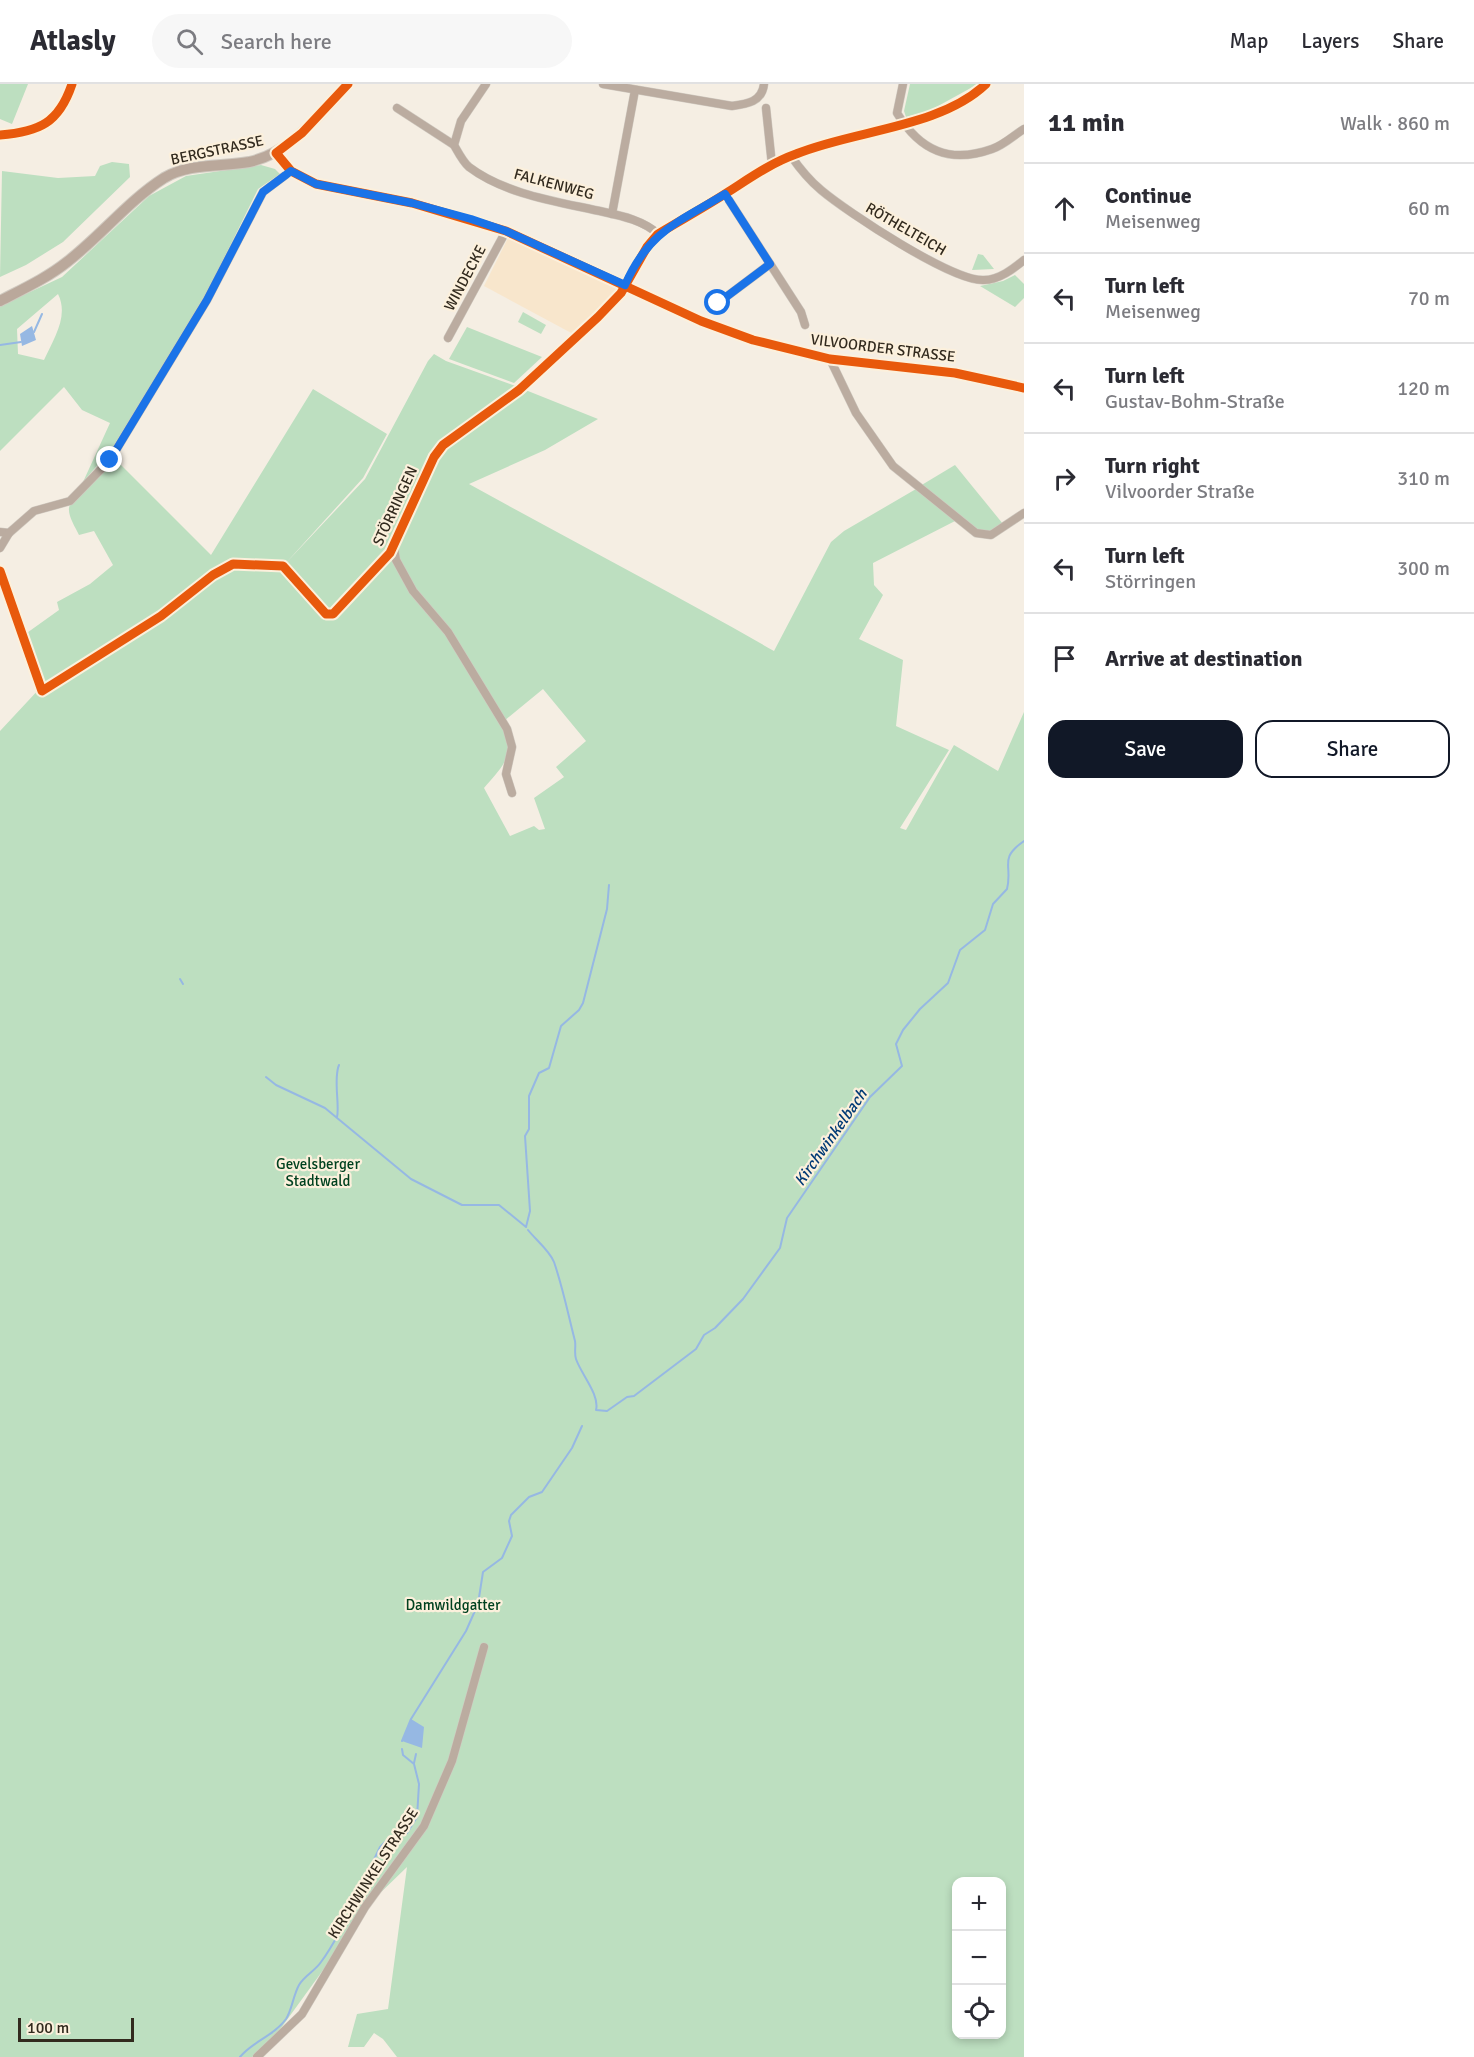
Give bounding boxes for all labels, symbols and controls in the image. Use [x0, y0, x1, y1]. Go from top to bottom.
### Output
search box [152, 14, 572, 68]
text: Atlasly [30, 24, 116, 58]
icon: search [173, 25, 206, 58]
text: Search here [221, 28, 332, 55]
text: Map [1230, 28, 1268, 54]
text: Layers [1301, 28, 1359, 54]
text: Share [1392, 28, 1444, 54]
text: 11 min [1048, 107, 1125, 139]
text: Walk · 860 m [1340, 111, 1450, 136]
street label: BERGSTRASSE [169, 131, 265, 169]
street label: FALKENWEG [512, 165, 596, 203]
text: Continue [1105, 182, 1192, 209]
icon: ahead [1048, 192, 1081, 225]
text: 60 m [1408, 196, 1450, 221]
street label: RÖTHELTEICH [863, 199, 949, 259]
text: Meisenweg [1105, 209, 1201, 234]
street label: WINDECKE [440, 242, 490, 314]
text: Turn left [1105, 272, 1185, 299]
icon: left [1048, 282, 1081, 315]
text: 70 m [1408, 286, 1450, 311]
route start [704, 289, 730, 315]
text: Meisenweg [1105, 299, 1201, 324]
street label: VILVOORDER STRASSE [810, 330, 956, 366]
text: Turn left [1105, 362, 1185, 389]
icon: left [1048, 372, 1081, 405]
text: 120 m [1397, 376, 1450, 401]
text: Gustav-Bohm-Straße [1105, 389, 1285, 414]
route end [96, 446, 122, 472]
text: Turn right [1105, 452, 1200, 479]
icon: right [1048, 462, 1081, 495]
street label: STÖRRINGEN [369, 463, 421, 549]
text: 310 m [1397, 466, 1450, 491]
text: Vilvoorder Straße [1105, 479, 1255, 504]
text: Turn left [1105, 542, 1185, 569]
icon: left [1048, 552, 1081, 585]
text: 300 m [1397, 556, 1450, 581]
text: Störringen [1105, 569, 1196, 594]
icon: arrive [1048, 642, 1081, 675]
text: Arrive at destination [1105, 645, 1302, 672]
button: Save [1048, 720, 1243, 778]
button: Share [1255, 720, 1450, 778]
water label: Kirchwinkelbach [790, 1084, 872, 1190]
park label: Gevelsberger Stadtwald [276, 1155, 360, 1190]
park label: Damwildgatter [405, 1596, 501, 1614]
street label: KIRCHWINKELSTRASSE [324, 1804, 422, 1942]
map controls [952, 1877, 1006, 2039]
button: + [952, 1877, 1006, 1931]
button: − [952, 1931, 1006, 1985]
button: locate [952, 1985, 1006, 2039]
scale bar [18, 2015, 134, 2042]
text: 100 m [27, 2018, 69, 2038]

